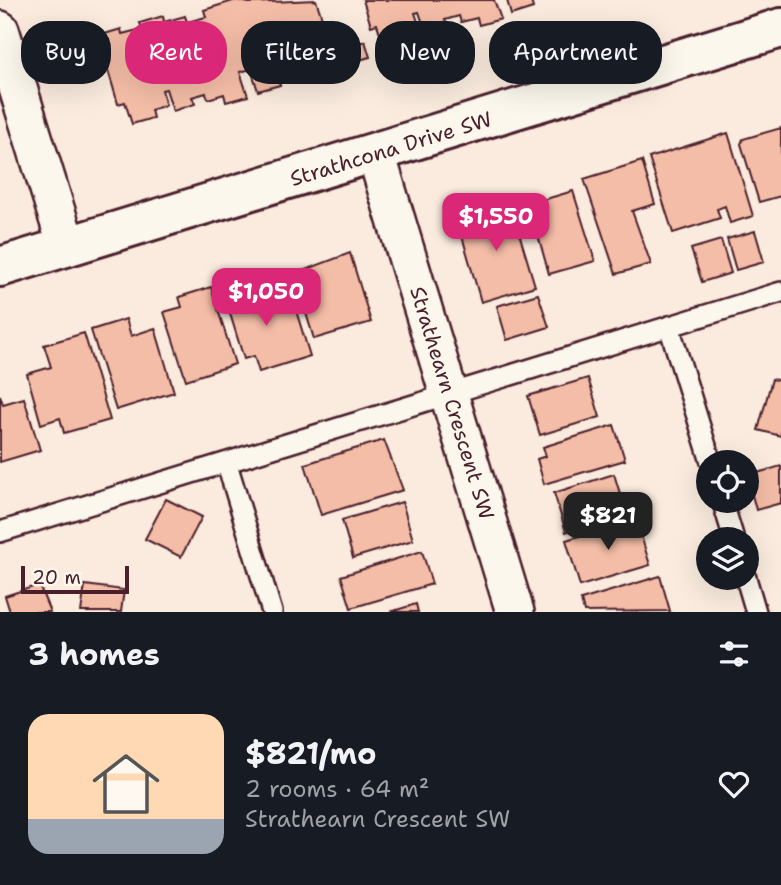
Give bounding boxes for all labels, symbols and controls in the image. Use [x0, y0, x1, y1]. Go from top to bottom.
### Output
chip: Buy [21, 21, 111, 84]
chip: Rent [125, 21, 227, 84]
chip: Filters [241, 21, 361, 84]
chip: New [375, 21, 475, 84]
chip: Apartment [489, 21, 662, 84]
street label: Strathcona Drive SW [287, 105, 495, 193]
pin: $1,550 [439, 194, 553, 253]
text: $1,550 [458, 201, 534, 231]
pin: $1,050 [209, 268, 323, 328]
text: $1,050 [228, 276, 304, 306]
street label: Strathearn Crescent SW [403, 283, 501, 523]
map controls [696, 450, 759, 590]
button: locate [696, 450, 759, 513]
pin: $821 [567, 492, 649, 552]
text: $821 [579, 500, 637, 530]
button: layers [696, 527, 759, 590]
scale bar [21, 563, 130, 595]
text: 20 m [32, 565, 81, 590]
text: 3 homes [28, 634, 160, 675]
icon: filters [715, 635, 753, 673]
text: $821/mo [245, 733, 377, 774]
icon: home [84, 742, 168, 826]
icon: heart [715, 765, 753, 803]
text: 2 rooms · 64 m² [245, 774, 429, 804]
text: Strathearn Crescent SW [245, 804, 510, 834]

